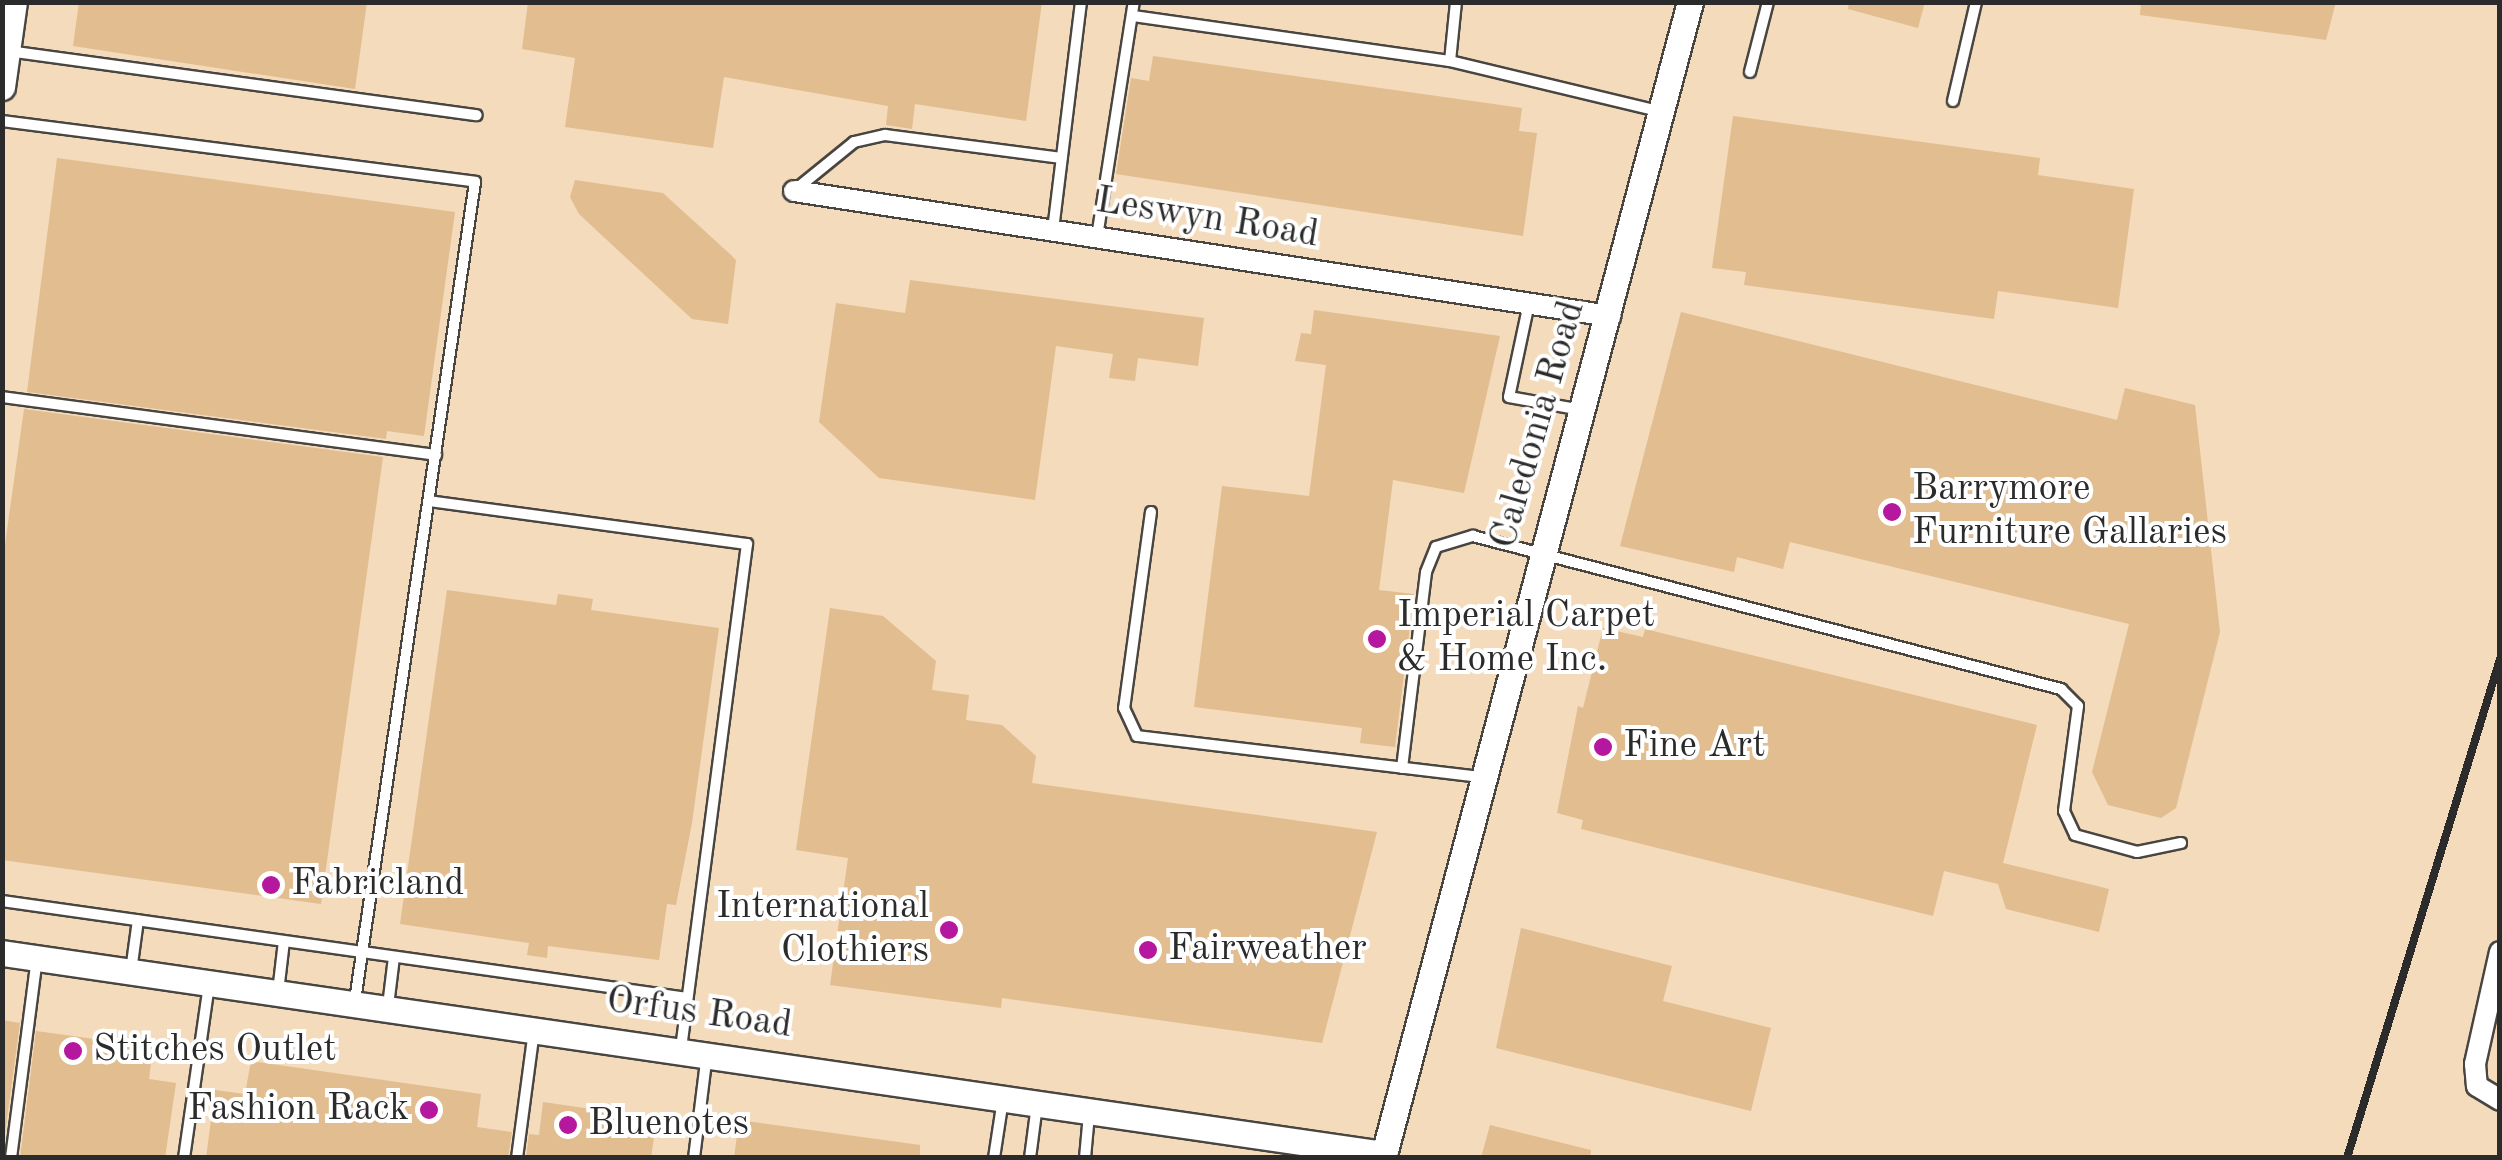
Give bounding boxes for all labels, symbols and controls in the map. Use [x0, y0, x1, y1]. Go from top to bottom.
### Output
street label: Leswyn Road [1092, 179, 1322, 259]
street label: Caledonia Road [1482, 296, 1596, 554]
place label: Barrymore Furniture Gallaries [1912, 467, 2227, 556]
marker: Barrymore Furniture Gallaries [1881, 501, 1903, 523]
place label: Imperial Carpet & Home Inc. [1397, 594, 1655, 684]
marker: Imperial Carpet & Home Inc. [1366, 628, 1388, 650]
place label: Fine Art [1623, 724, 1765, 770]
marker: Fine Art [1592, 736, 1614, 758]
place label: Fabricland [291, 862, 464, 908]
marker: Fabricland [260, 874, 282, 896]
place label: International Clothiers [716, 885, 929, 974]
marker: International Clothiers [938, 919, 960, 941]
place label: Fairweather [1168, 927, 1367, 973]
marker: Fairweather [1137, 939, 1159, 961]
street label: Orfus Road [603, 978, 795, 1050]
place label: Stitches Outlet [93, 1028, 337, 1074]
marker: Stitches Outlet [62, 1040, 84, 1062]
place label: Fashion Rack [187, 1087, 409, 1133]
marker: Fashion Rack [418, 1099, 440, 1121]
place label: Bluenotes [588, 1102, 749, 1148]
marker: Bluenotes [557, 1114, 579, 1136]

